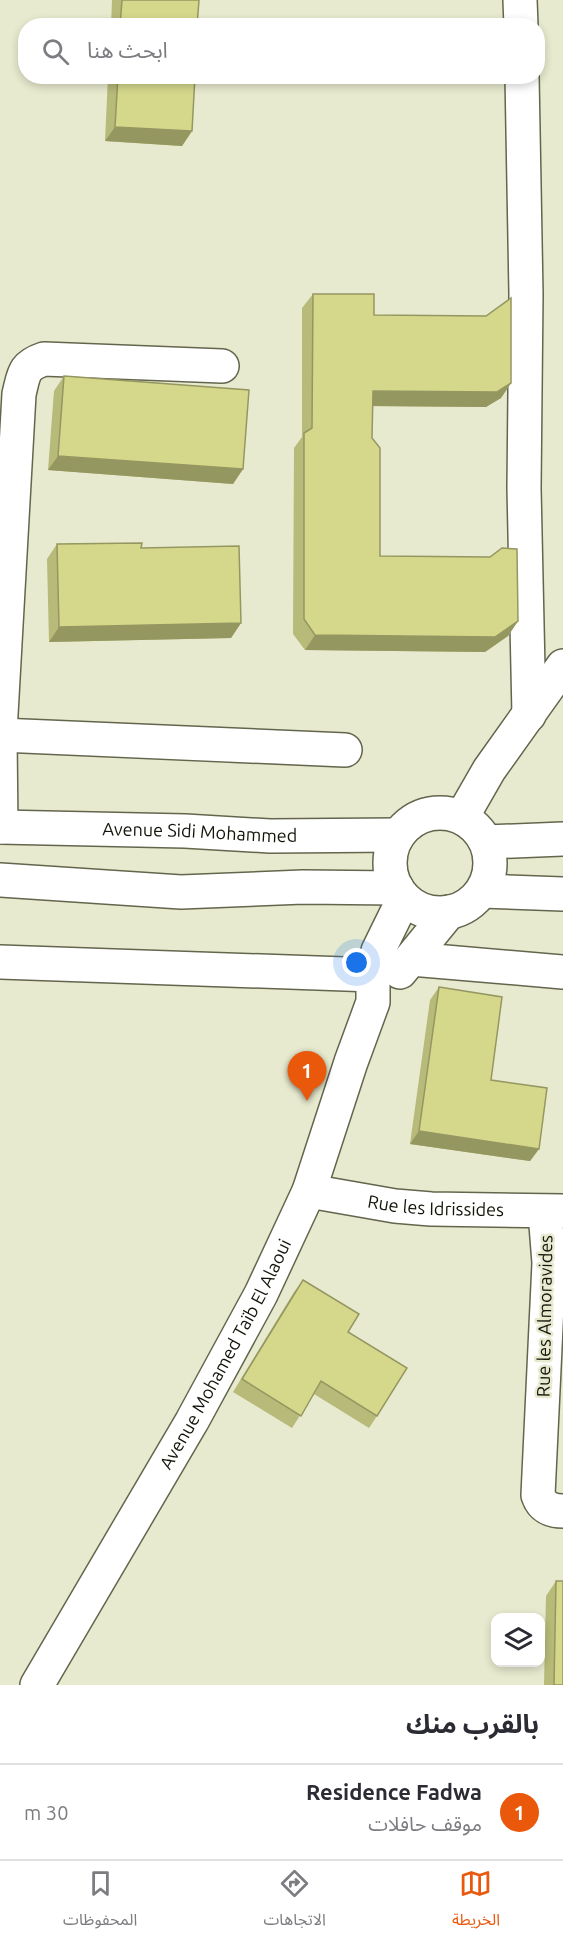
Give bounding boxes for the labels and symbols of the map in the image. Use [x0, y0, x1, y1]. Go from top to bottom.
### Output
street label: Avenue Sidi Mohammed [102, 818, 297, 845]
your location [342, 948, 371, 977]
pin: 1 [288, 1052, 326, 1101]
street label: Rue les Idrissides [366, 1190, 504, 1219]
street label: Rue les Almoravides [533, 1235, 555, 1397]
street label: Avenue Mohamed Taïb El Alaoui [155, 1236, 294, 1472]

